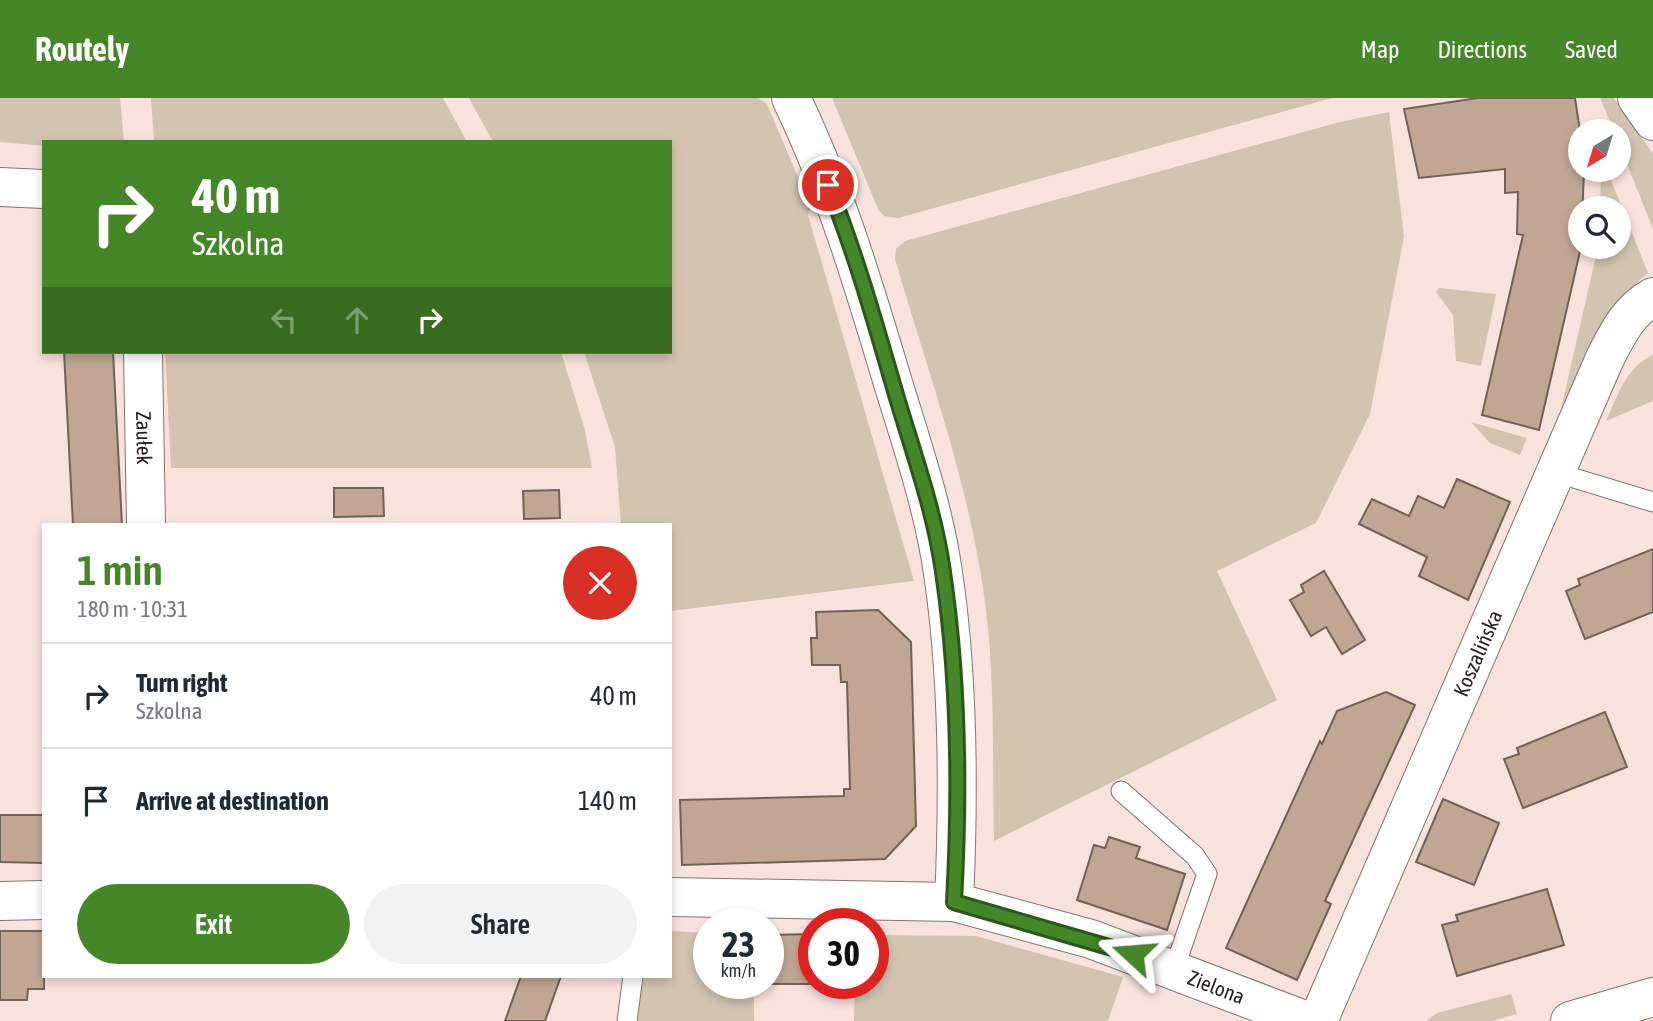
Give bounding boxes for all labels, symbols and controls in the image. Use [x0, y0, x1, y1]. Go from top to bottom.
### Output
text: Routely [35, 30, 129, 68]
text: Map [1361, 36, 1399, 63]
text: Directions [1437, 36, 1527, 63]
text: Saved [1565, 36, 1618, 63]
north arrow [1568, 119, 1631, 182]
map controls [1568, 119, 1631, 259]
pin [798, 155, 858, 215]
icon: arrive [809, 166, 847, 204]
text: 40 m [192, 167, 280, 223]
icon: right [77, 168, 168, 259]
button: search [1568, 196, 1631, 259]
text: Szkolna [192, 225, 284, 262]
icon: left [265, 301, 303, 339]
icon: ahead [338, 301, 376, 339]
icon: right [411, 301, 449, 339]
street label: Zaułek [132, 411, 157, 465]
text: 1 min [77, 546, 163, 594]
button: close [563, 546, 637, 620]
text: 180 m · 10:31 [77, 596, 188, 622]
street label: Koszalińska [1448, 606, 1506, 700]
text: Turn right [136, 668, 227, 698]
icon: right [77, 677, 115, 715]
text: 40 m [590, 681, 637, 711]
text: Szkolna [136, 698, 202, 724]
icon: arrive [77, 782, 115, 820]
text: Arrive at destination [136, 786, 329, 816]
text: 140 m [578, 786, 637, 816]
button: Exit [77, 884, 350, 964]
button: Share [364, 884, 637, 964]
speed limit sign: 30 [798, 908, 889, 999]
position arrow [1096, 917, 1170, 991]
text: 23 [722, 924, 755, 964]
text: km/h [721, 960, 756, 981]
street label: Zielona [1184, 965, 1248, 1008]

